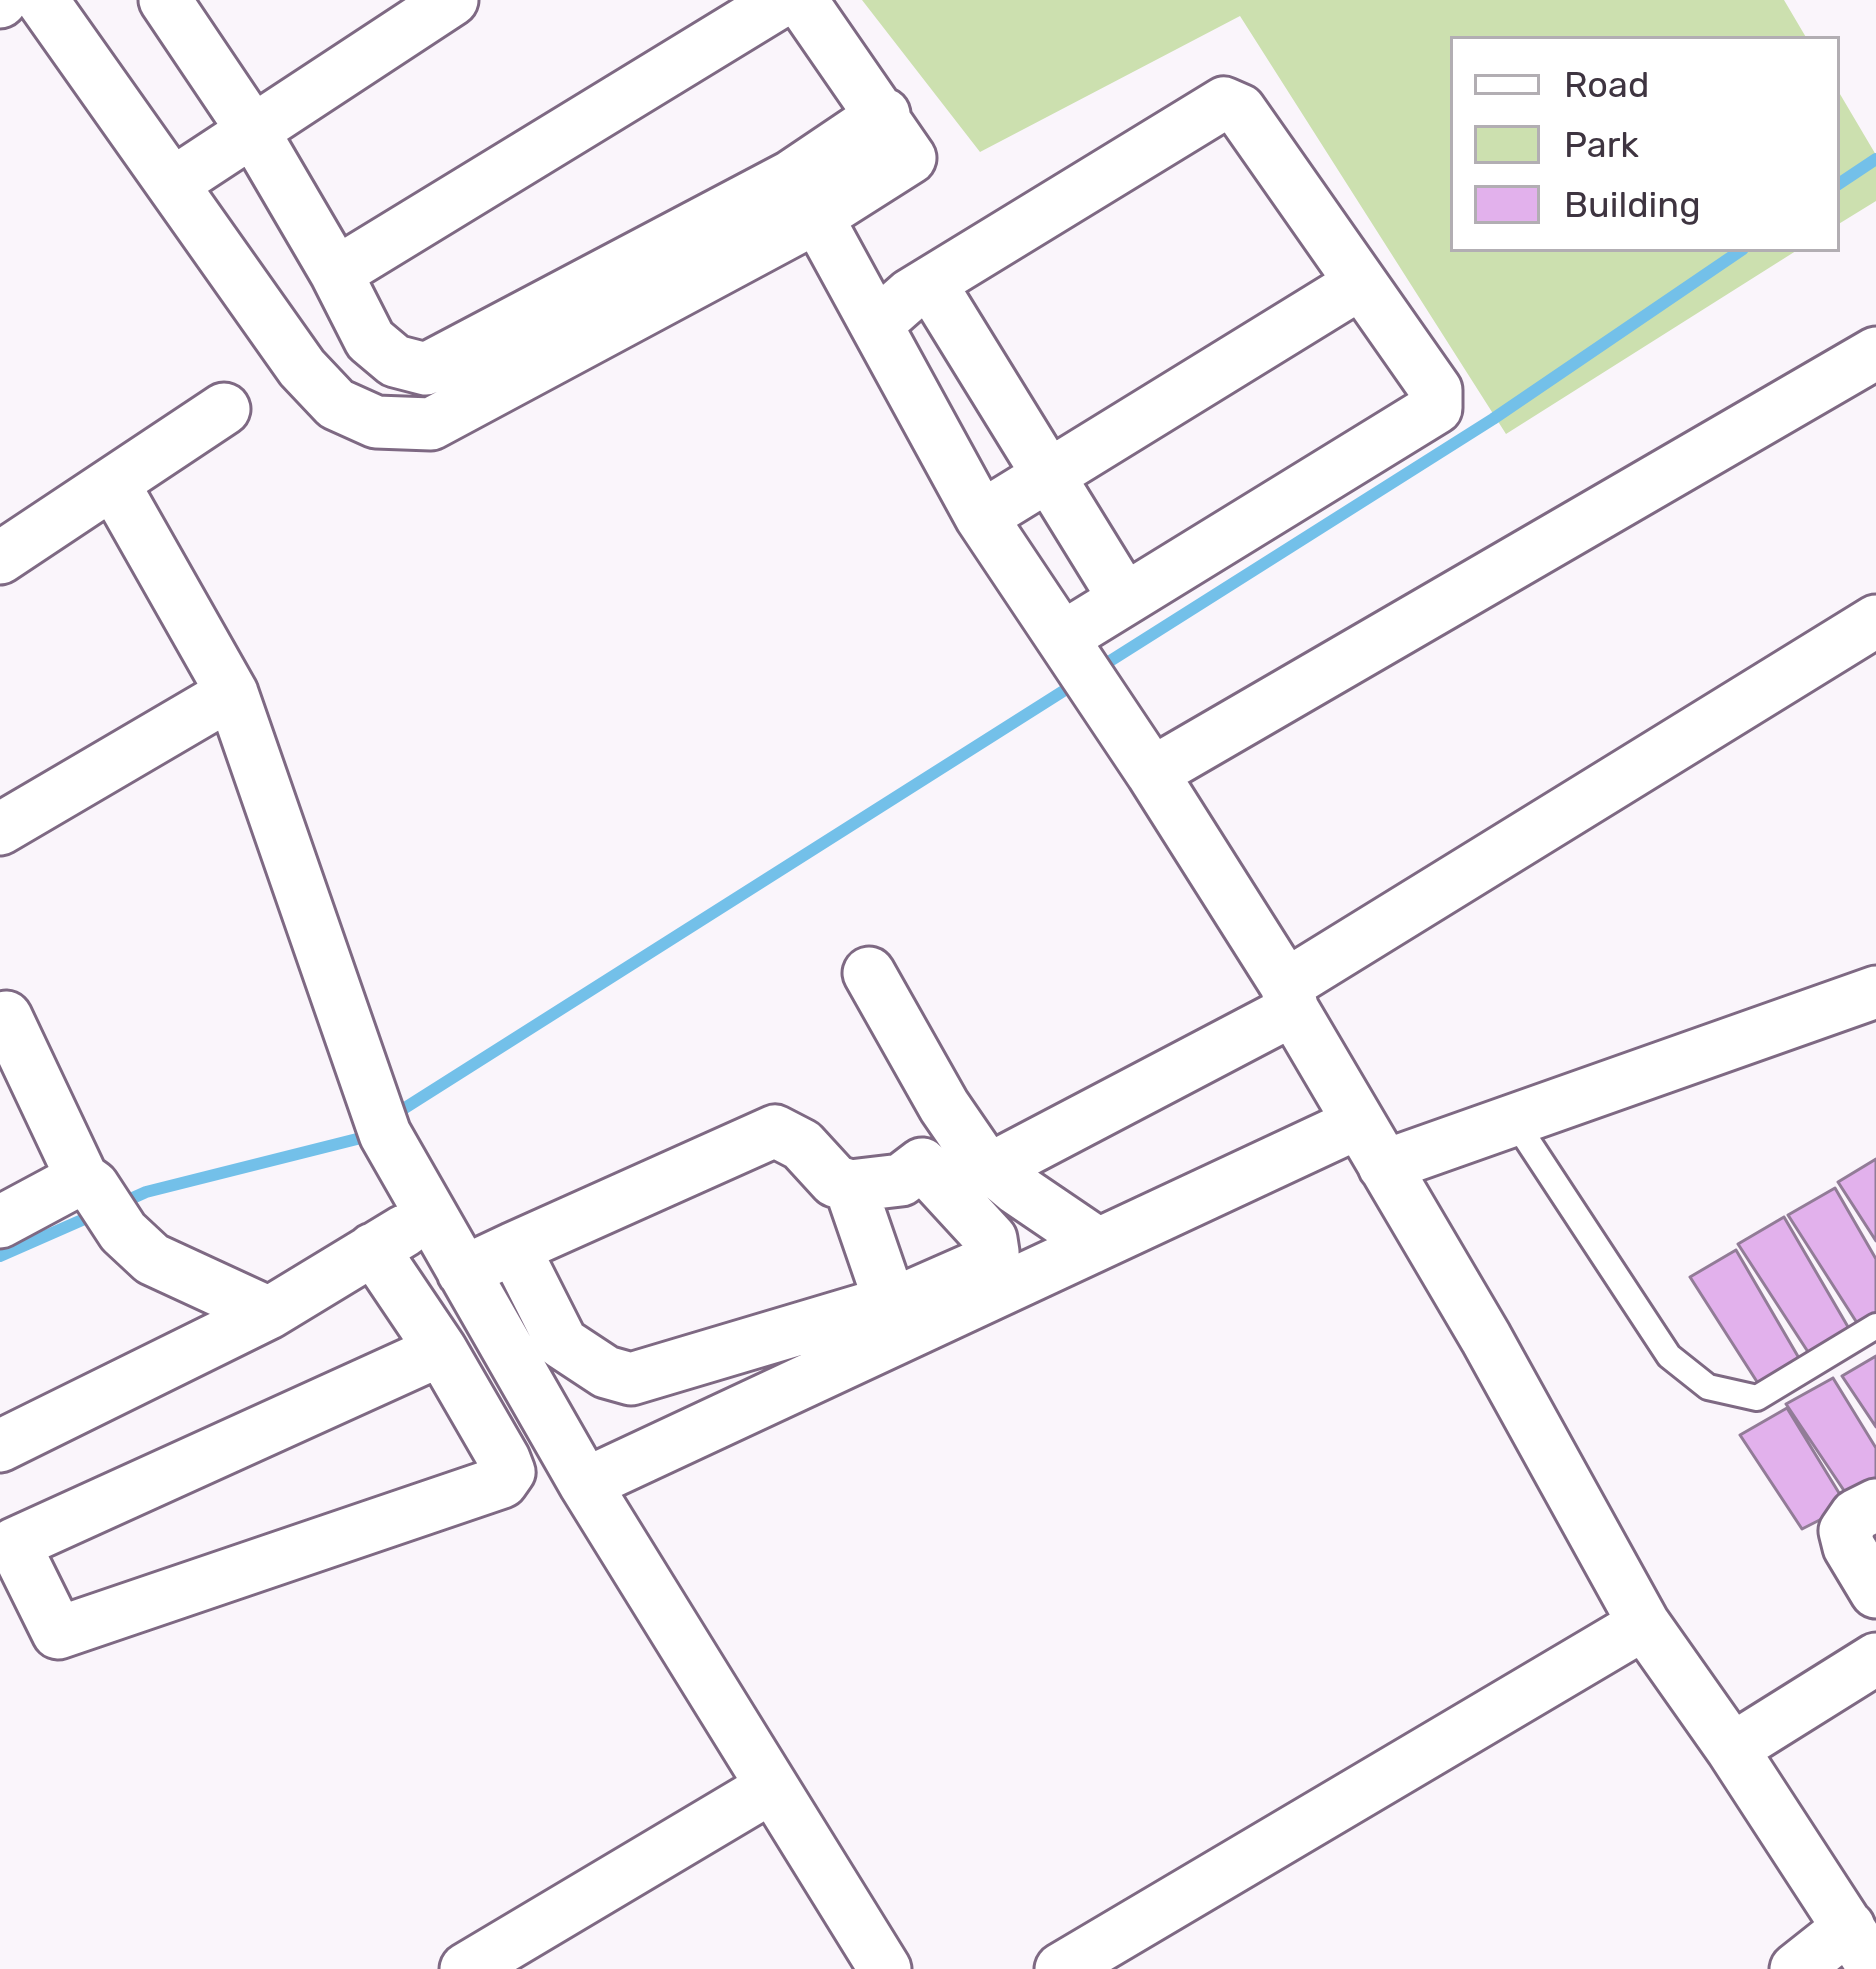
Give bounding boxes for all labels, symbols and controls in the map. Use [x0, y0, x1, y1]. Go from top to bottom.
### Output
legend [1450, 36, 1840, 252]
text: Road [1564, 63, 1649, 106]
text: Park [1564, 123, 1639, 166]
text: Building [1564, 183, 1701, 226]

